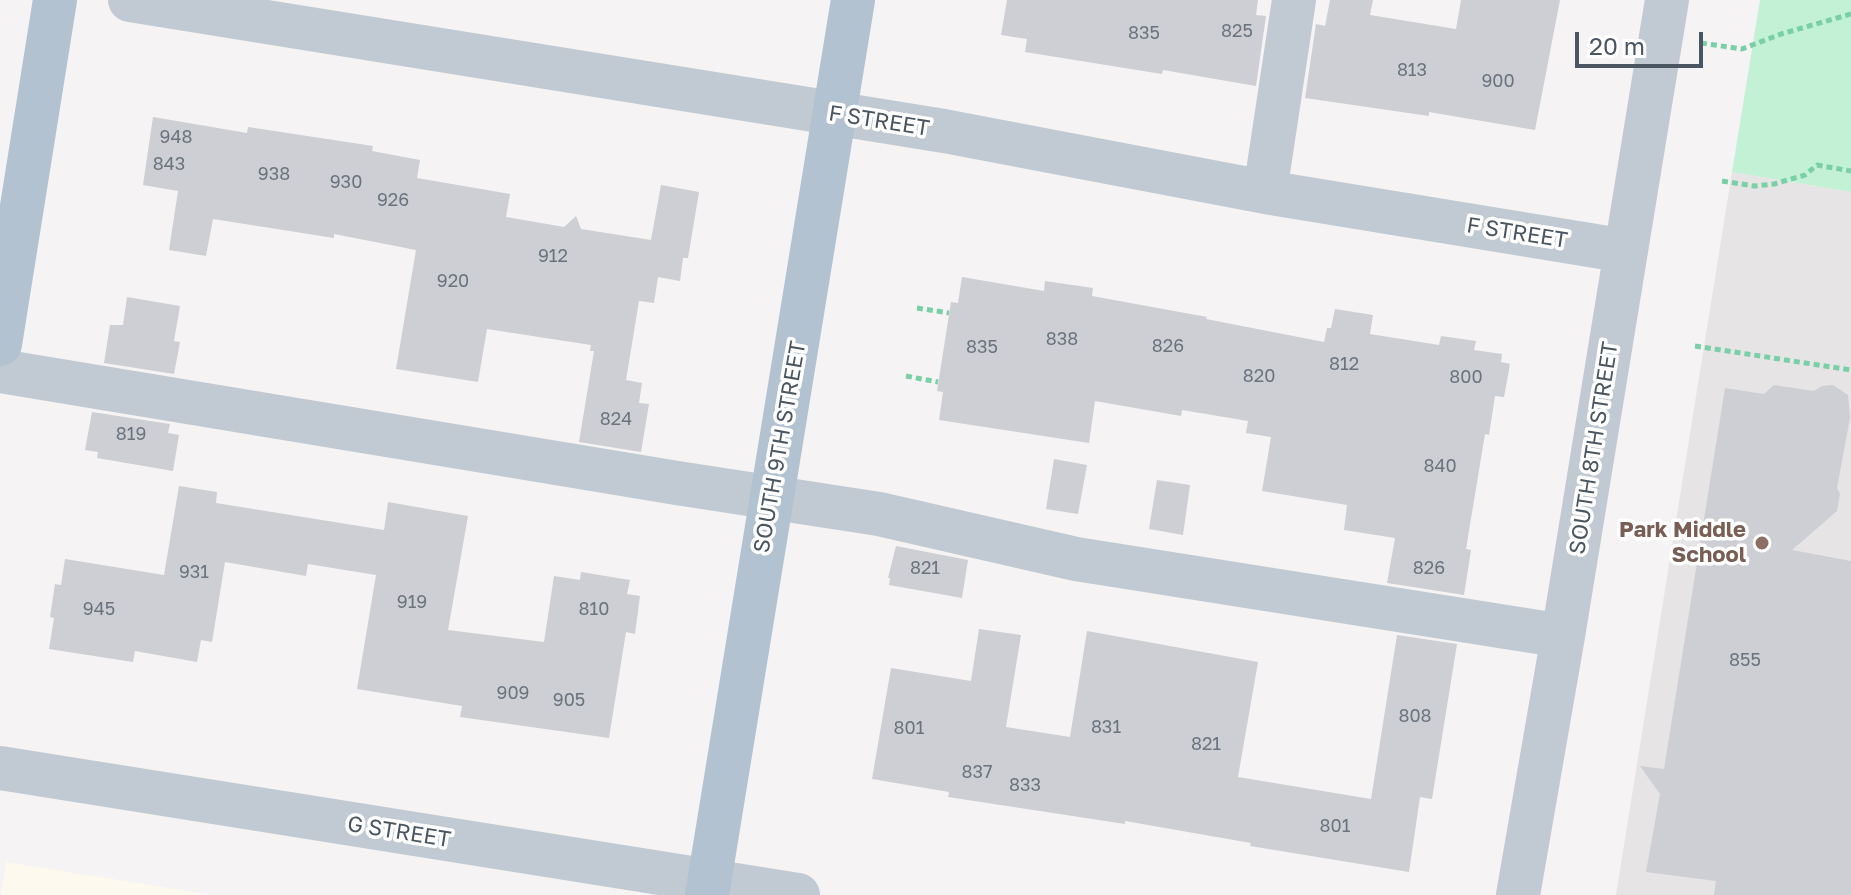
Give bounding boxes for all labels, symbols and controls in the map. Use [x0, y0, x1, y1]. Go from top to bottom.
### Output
scale bar [1579, 16, 1707, 66]
house number: 825 [1221, 20, 1253, 42]
house number: 835 [1128, 22, 1160, 44]
text: 20 m [1589, 31, 1645, 60]
house number: 813 [1397, 59, 1427, 81]
house number: 900 [1481, 70, 1515, 92]
street label: F STREET [827, 100, 931, 142]
house number: 948 [160, 126, 192, 148]
house number: 843 [153, 153, 185, 175]
house number: 938 [258, 163, 290, 185]
house number: 930 [330, 171, 362, 193]
house number: 926 [377, 189, 409, 211]
street label: F STREET [1465, 212, 1569, 254]
house number: 912 [538, 245, 568, 267]
house number: 920 [437, 270, 469, 292]
house number: 838 [1046, 328, 1078, 350]
house number: 826 [1152, 335, 1184, 357]
house number: 835 [966, 336, 998, 358]
street label: SOUTH 9TH STREET [748, 339, 812, 555]
street label: SOUTH 8TH STREET [1564, 340, 1624, 556]
house number: 812 [1329, 353, 1359, 375]
house number: 820 [1243, 365, 1275, 387]
house number: 800 [1449, 366, 1483, 388]
house number: 824 [600, 408, 632, 430]
house number: 819 [116, 423, 146, 445]
house number: 840 [1423, 455, 1457, 477]
place label: Park Middle School [1619, 517, 1746, 568]
marker: Park Middle School [1753, 534, 1771, 552]
house number: 821 [910, 557, 940, 579]
house number: 826 [1413, 557, 1445, 579]
house number: 931 [179, 561, 209, 583]
house number: 919 [397, 591, 427, 613]
house number: 945 [83, 598, 115, 620]
house number: 810 [579, 598, 609, 620]
house number: 855 [1729, 649, 1761, 671]
house number: 909 [497, 682, 529, 704]
house number: 905 [553, 689, 585, 711]
house number: 808 [1398, 705, 1432, 727]
house number: 831 [1091, 716, 1121, 738]
house number: 801 [894, 717, 924, 739]
house number: 821 [1191, 733, 1221, 755]
house number: 837 [961, 761, 993, 783]
house number: 833 [1009, 774, 1041, 796]
street label: G STREET [345, 811, 453, 853]
house number: 801 [1320, 815, 1350, 837]

